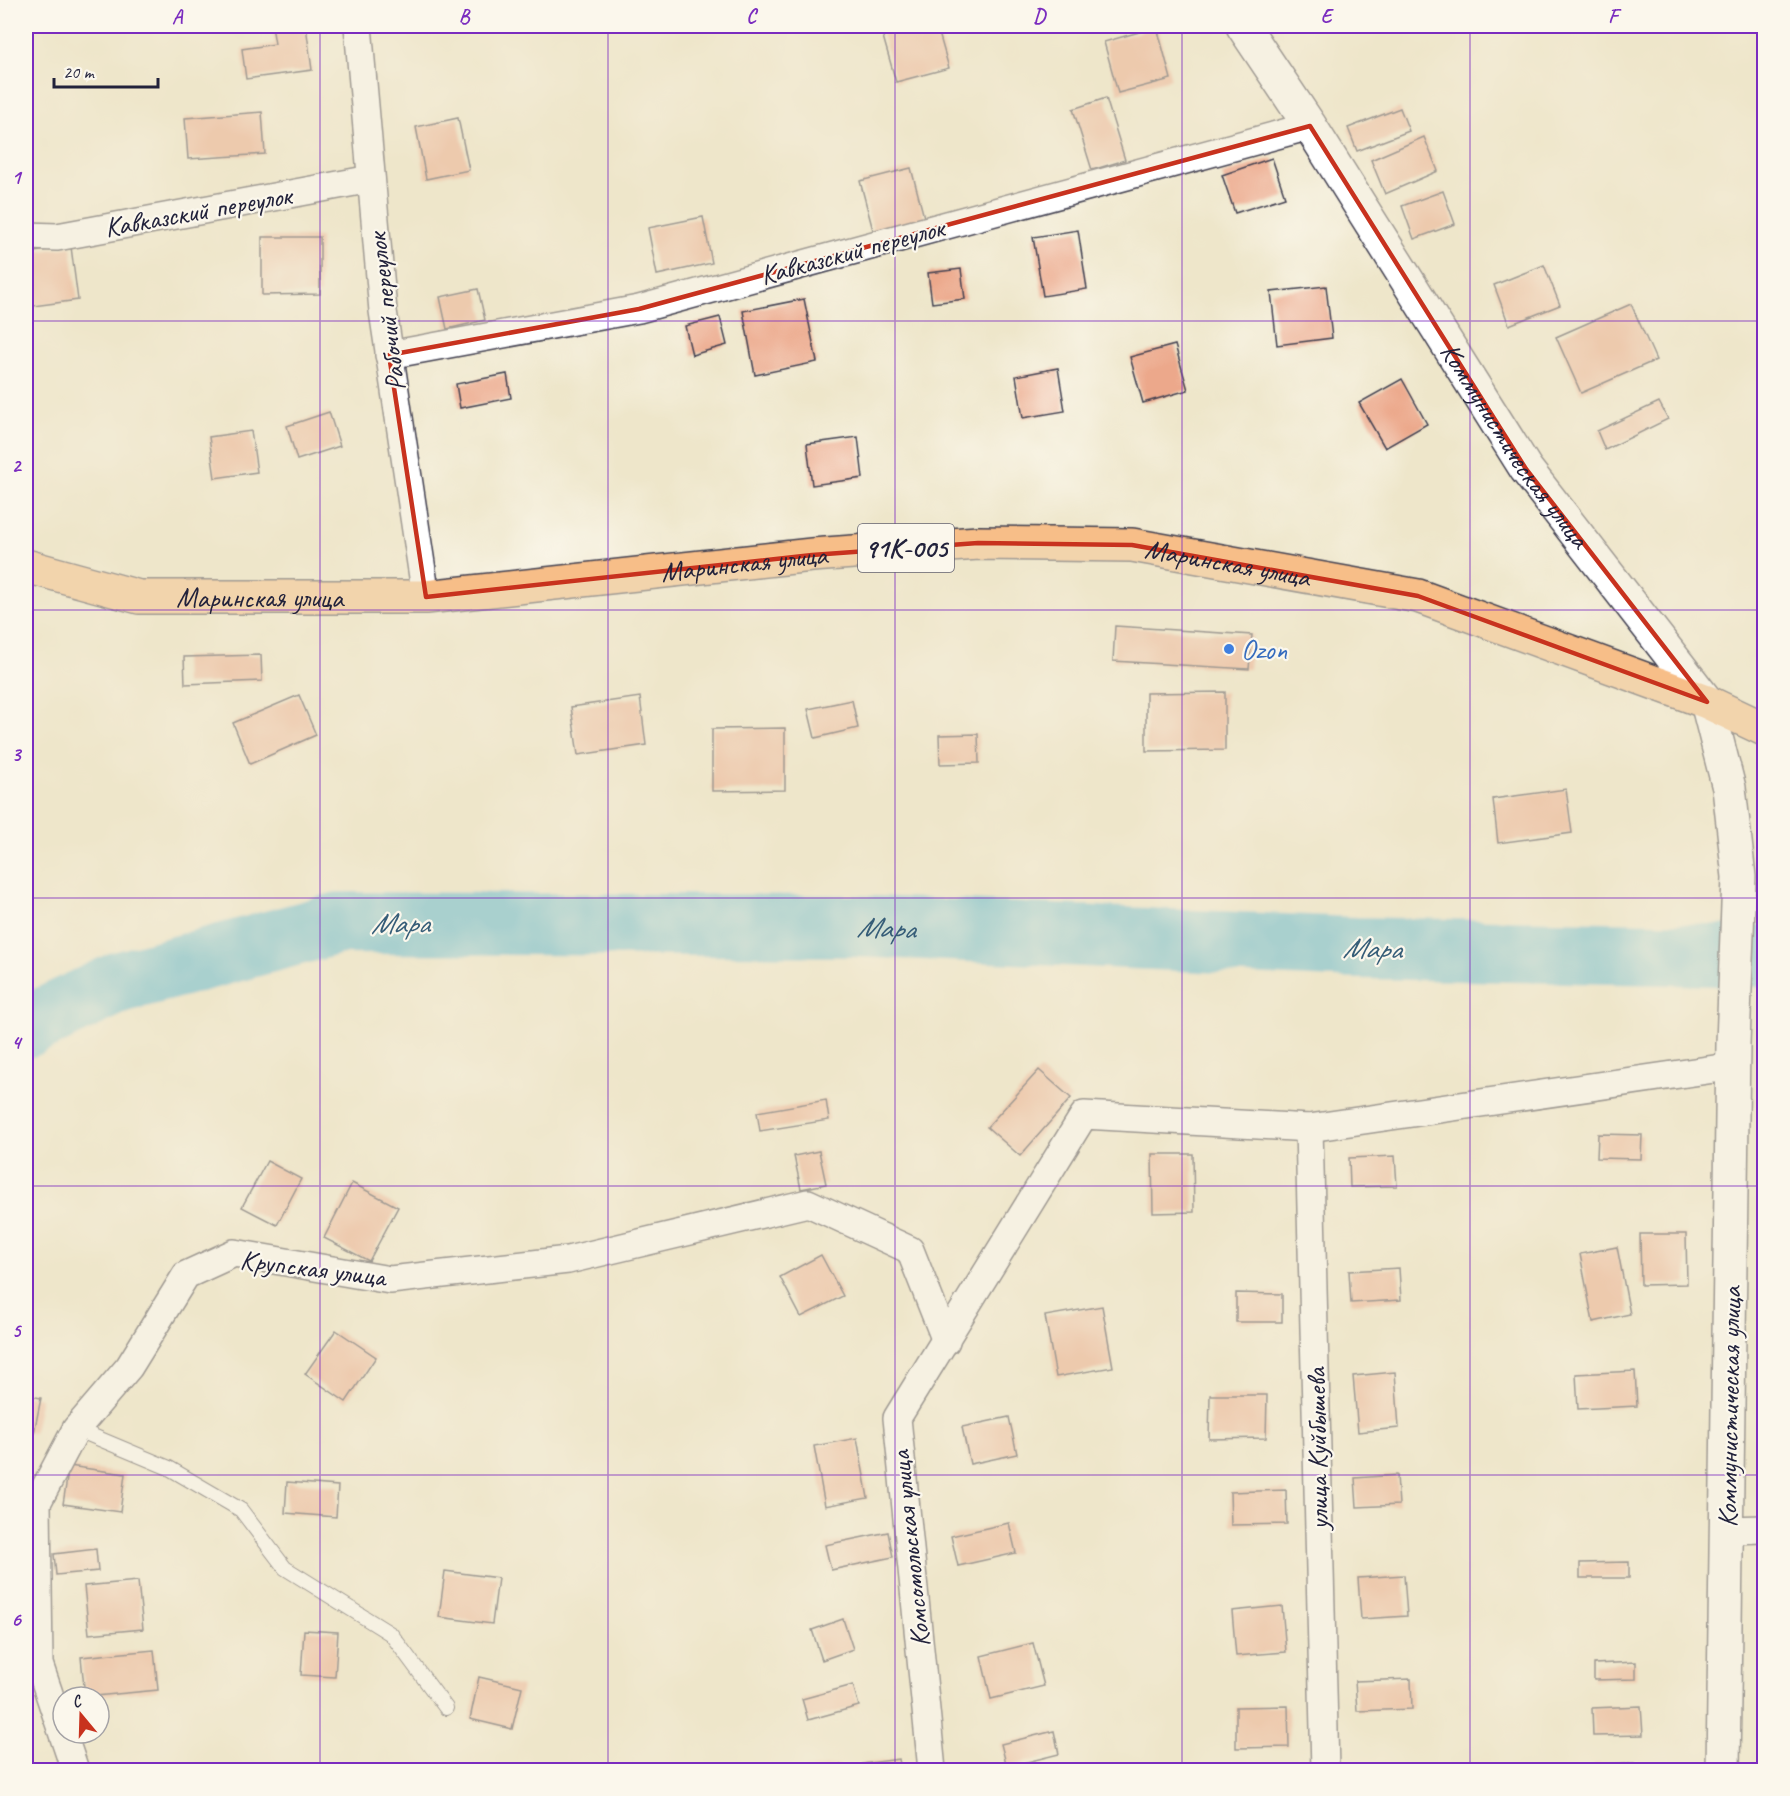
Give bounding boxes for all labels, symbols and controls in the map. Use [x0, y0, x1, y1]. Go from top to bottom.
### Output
text: A [172, 4, 184, 29]
text: B [459, 4, 471, 29]
text: C [746, 4, 758, 29]
text: D [1033, 4, 1047, 29]
text: E [1321, 4, 1335, 29]
text: F [1608, 4, 1622, 29]
scale bar [54, 51, 158, 89]
text: 20 m [63, 61, 96, 83]
text: 1 [12, 165, 23, 190]
street label: Кавказский переулок [102, 177, 297, 245]
street label: Кавказский переулок [756, 209, 950, 292]
street label: Рабочий переулок [359, 228, 413, 393]
street label: Коммунистическая улица [1433, 336, 1599, 556]
text: 2 [12, 453, 23, 478]
road number: 91К-005 [858, 524, 954, 572]
street label: Маринская улица [1142, 530, 1315, 594]
street label: Маринская улица [659, 536, 830, 589]
street label: Маринская улица [176, 580, 345, 615]
place label: Ozon [1241, 632, 1287, 667]
marker: Ozon [1222, 642, 1236, 656]
text: 3 [12, 742, 23, 767]
water label: Мара [371, 904, 432, 942]
water label: Мара [856, 907, 919, 948]
water label: Мара [1342, 928, 1405, 968]
text: 4 [12, 1030, 24, 1055]
street label: Крупская улица [238, 1242, 390, 1295]
street label: Коммунистическая улица [1709, 1284, 1749, 1528]
text: 5 [12, 1318, 23, 1343]
street label: улица Куйбышева [1298, 1366, 1336, 1532]
street label: Комсомольская улица [882, 1447, 938, 1649]
text: 6 [11, 1607, 22, 1632]
north arrow [51, 1685, 111, 1745]
text: С [69, 1690, 85, 1712]

